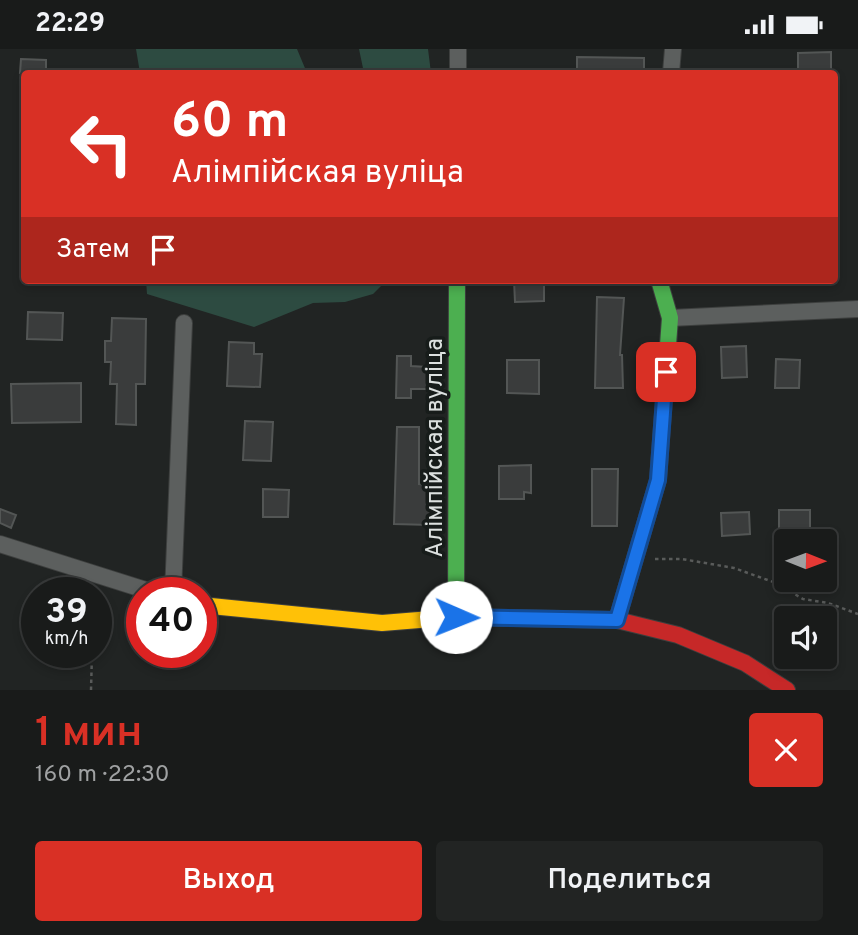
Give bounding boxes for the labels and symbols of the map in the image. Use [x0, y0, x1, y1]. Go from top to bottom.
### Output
street label: Алімпійская вуліца [421, 338, 451, 558]
pin [636, 342, 696, 402]
north arrow [774, 529, 836, 591]
speed limit sign: 40 [126, 577, 217, 668]
position arrow [419, 580, 493, 654]

